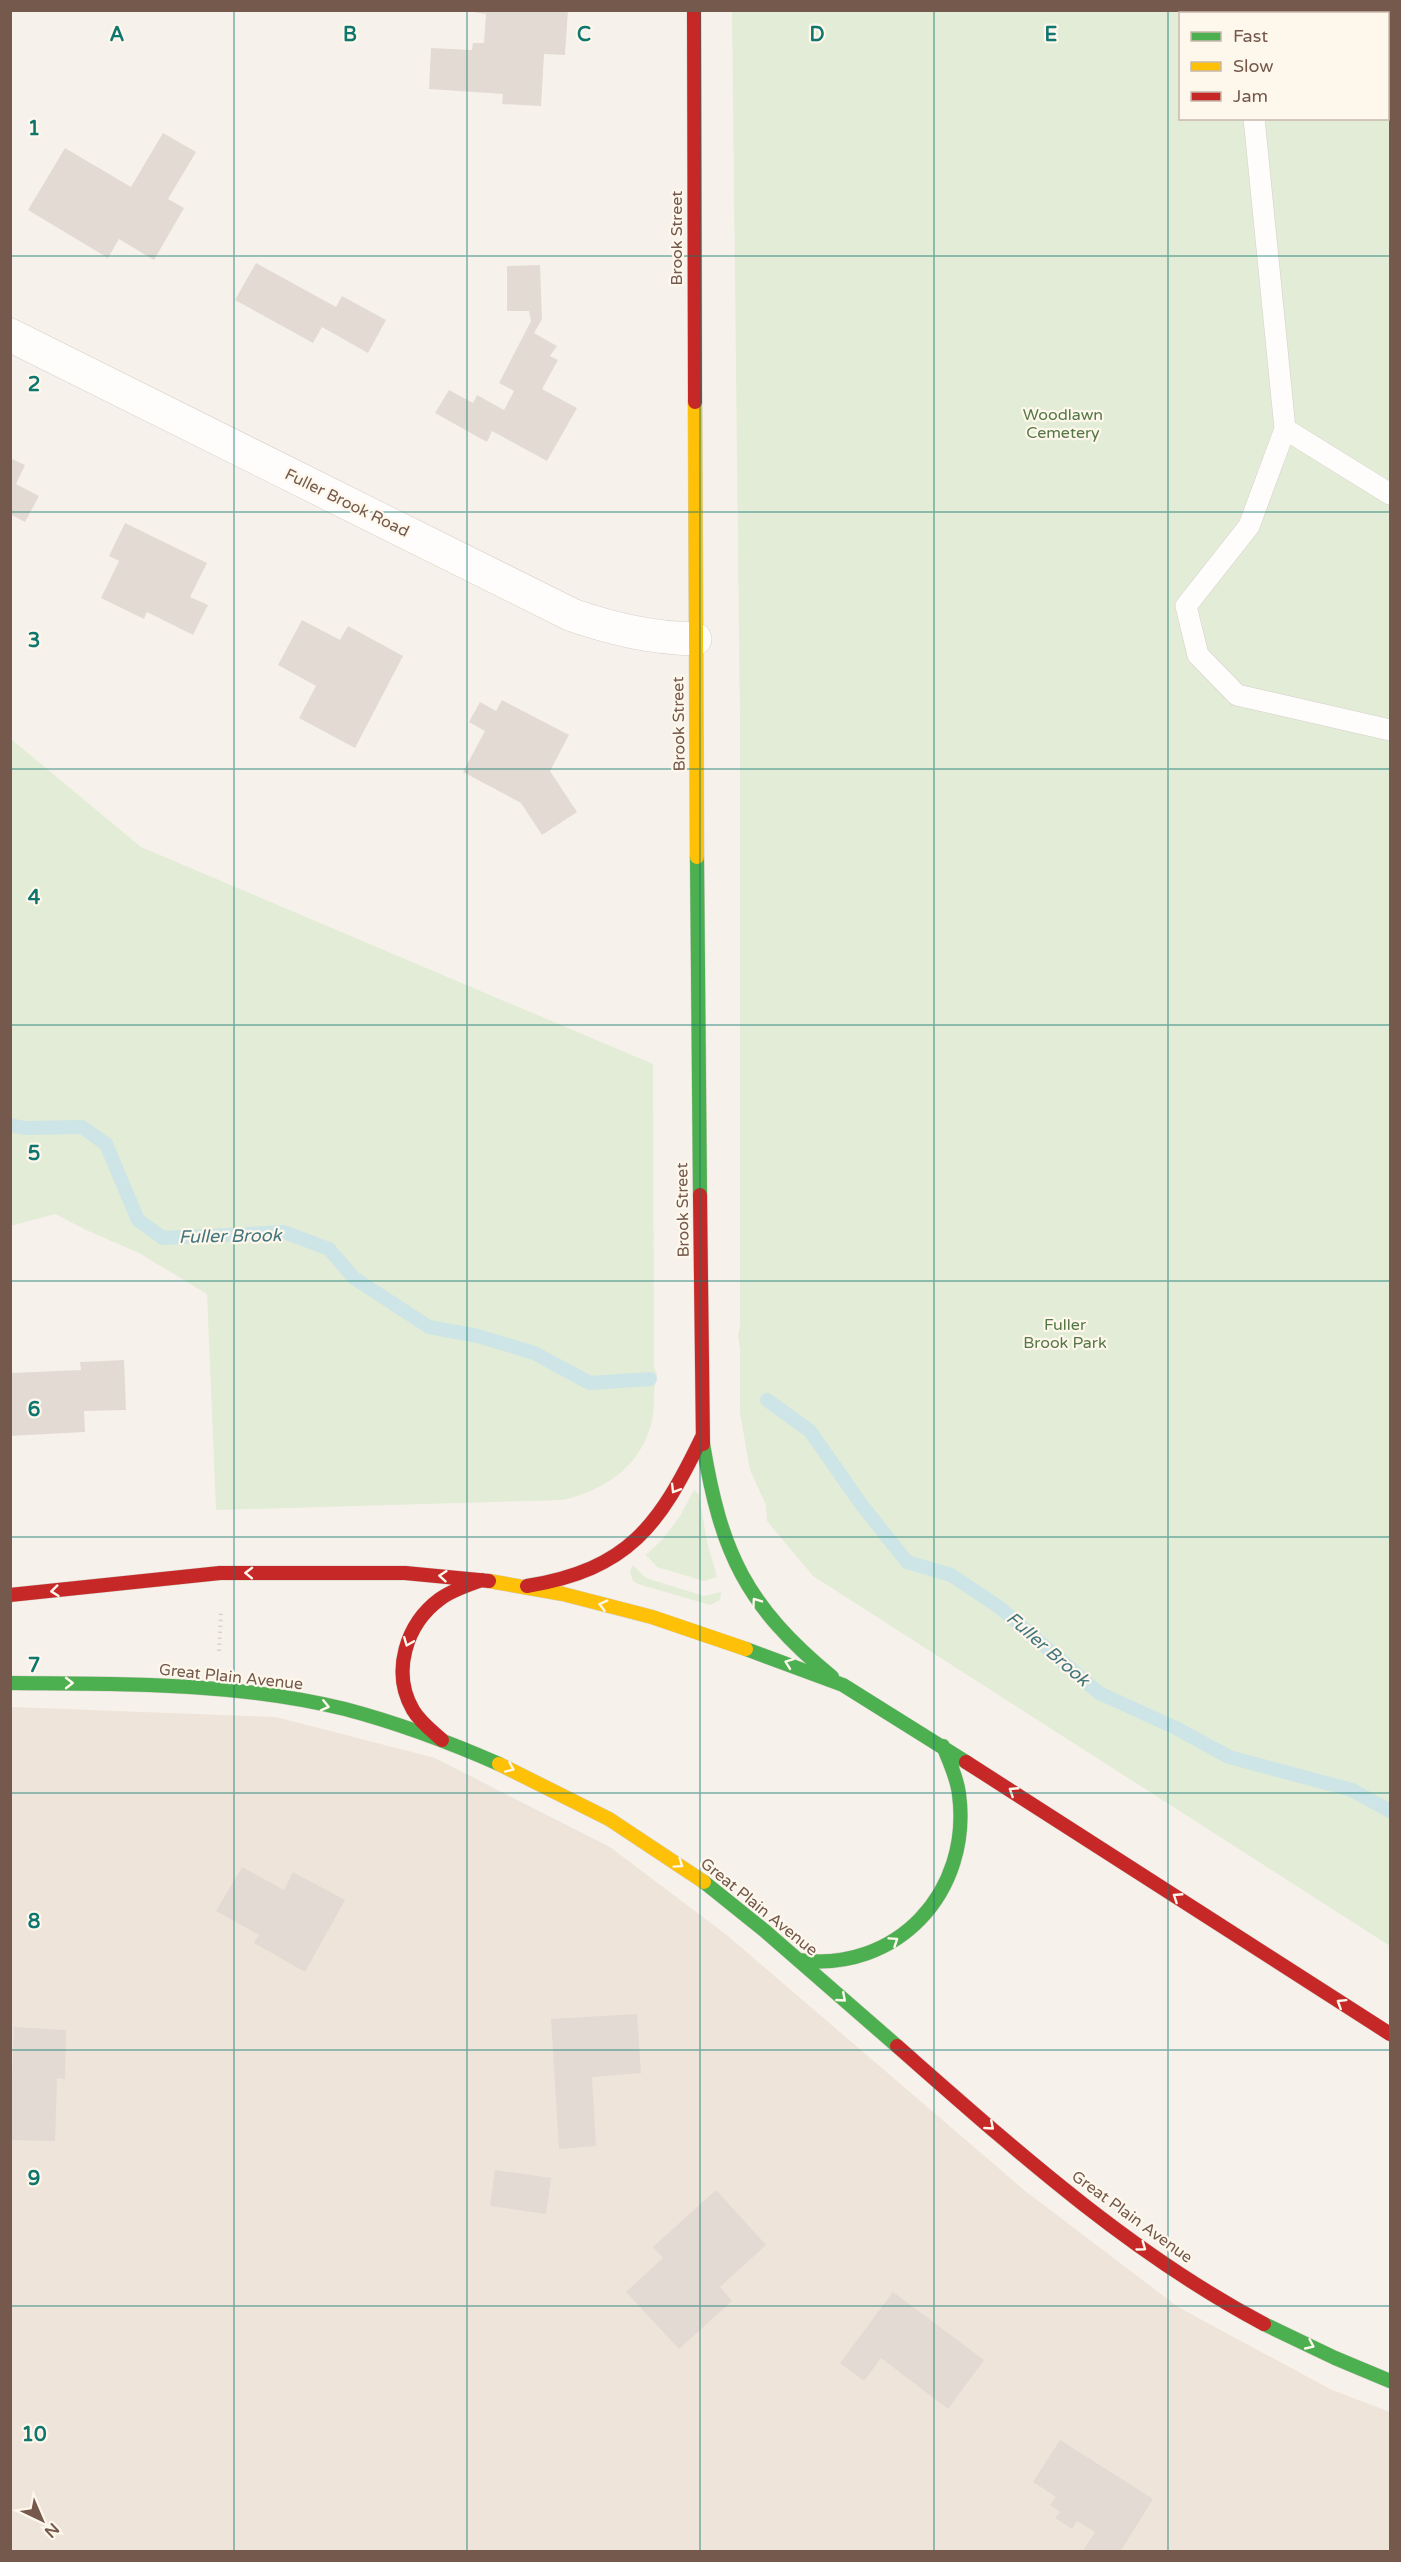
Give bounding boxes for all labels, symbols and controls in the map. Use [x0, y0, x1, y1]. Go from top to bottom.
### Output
legend [1179, 12, 1389, 120]
text: A [110, 23, 125, 47]
text: B [343, 23, 357, 47]
text: C [577, 23, 591, 47]
text: D [809, 23, 825, 47]
text: E [1045, 23, 1058, 47]
text: Fast [1233, 25, 1268, 47]
text: Slow [1233, 55, 1274, 77]
text: Jam [1233, 85, 1268, 107]
text: 1 [28, 117, 40, 141]
street label: Brook Street [667, 191, 687, 285]
text: 2 [28, 373, 40, 397]
park label: Woodlawn Cemetery [1023, 405, 1103, 443]
street label: Fuller Brook Road [282, 464, 412, 542]
text: 3 [28, 629, 40, 653]
street label: Brook Street [668, 676, 690, 772]
text: 4 [28, 886, 41, 910]
text: 5 [28, 1142, 40, 1166]
street label: Brook Street [672, 1162, 694, 1258]
water label: Fuller Brook [178, 1224, 283, 1248]
park label: Fuller Brook Park [1023, 1315, 1107, 1353]
text: 6 [28, 1398, 40, 1422]
one-way arrow [671, 1483, 683, 1493]
one-way arrow [244, 1567, 253, 1579]
one-way arrow [439, 1570, 448, 1583]
one-way arrow [50, 1584, 59, 1597]
one-way arrow [752, 1598, 763, 1609]
one-way arrow [598, 1599, 608, 1612]
water label: Fuller Brook [1002, 1607, 1095, 1692]
one-way arrow [403, 1635, 415, 1646]
text: 7 [28, 1654, 40, 1678]
one-way arrow [784, 1658, 795, 1671]
street label: Great Plain Avenue [158, 1659, 304, 1695]
one-way arrow [64, 1677, 73, 1689]
one-way arrow [320, 1698, 330, 1711]
one-way arrow [503, 1761, 514, 1773]
one-way arrow [1009, 1787, 1020, 1798]
street label: Great Plain Avenue [696, 1854, 822, 1960]
one-way arrow [673, 1857, 684, 1868]
one-way arrow [1173, 1893, 1183, 1905]
text: 8 [28, 1910, 40, 1934]
one-way arrow [887, 1938, 898, 1949]
one-way arrow [835, 1991, 846, 2002]
one-way arrow [1337, 1999, 1348, 2010]
one-way arrow [983, 2118, 994, 2129]
street label: Great Plain Avenue [1068, 2166, 1196, 2268]
text: 9 [28, 2167, 40, 2191]
one-way arrow [1135, 2240, 1146, 2251]
one-way arrow [1303, 2338, 1314, 2350]
text: 10 [21, 2423, 47, 2447]
north arrow [12, 2490, 72, 2550]
text: N [40, 2518, 63, 2542]

